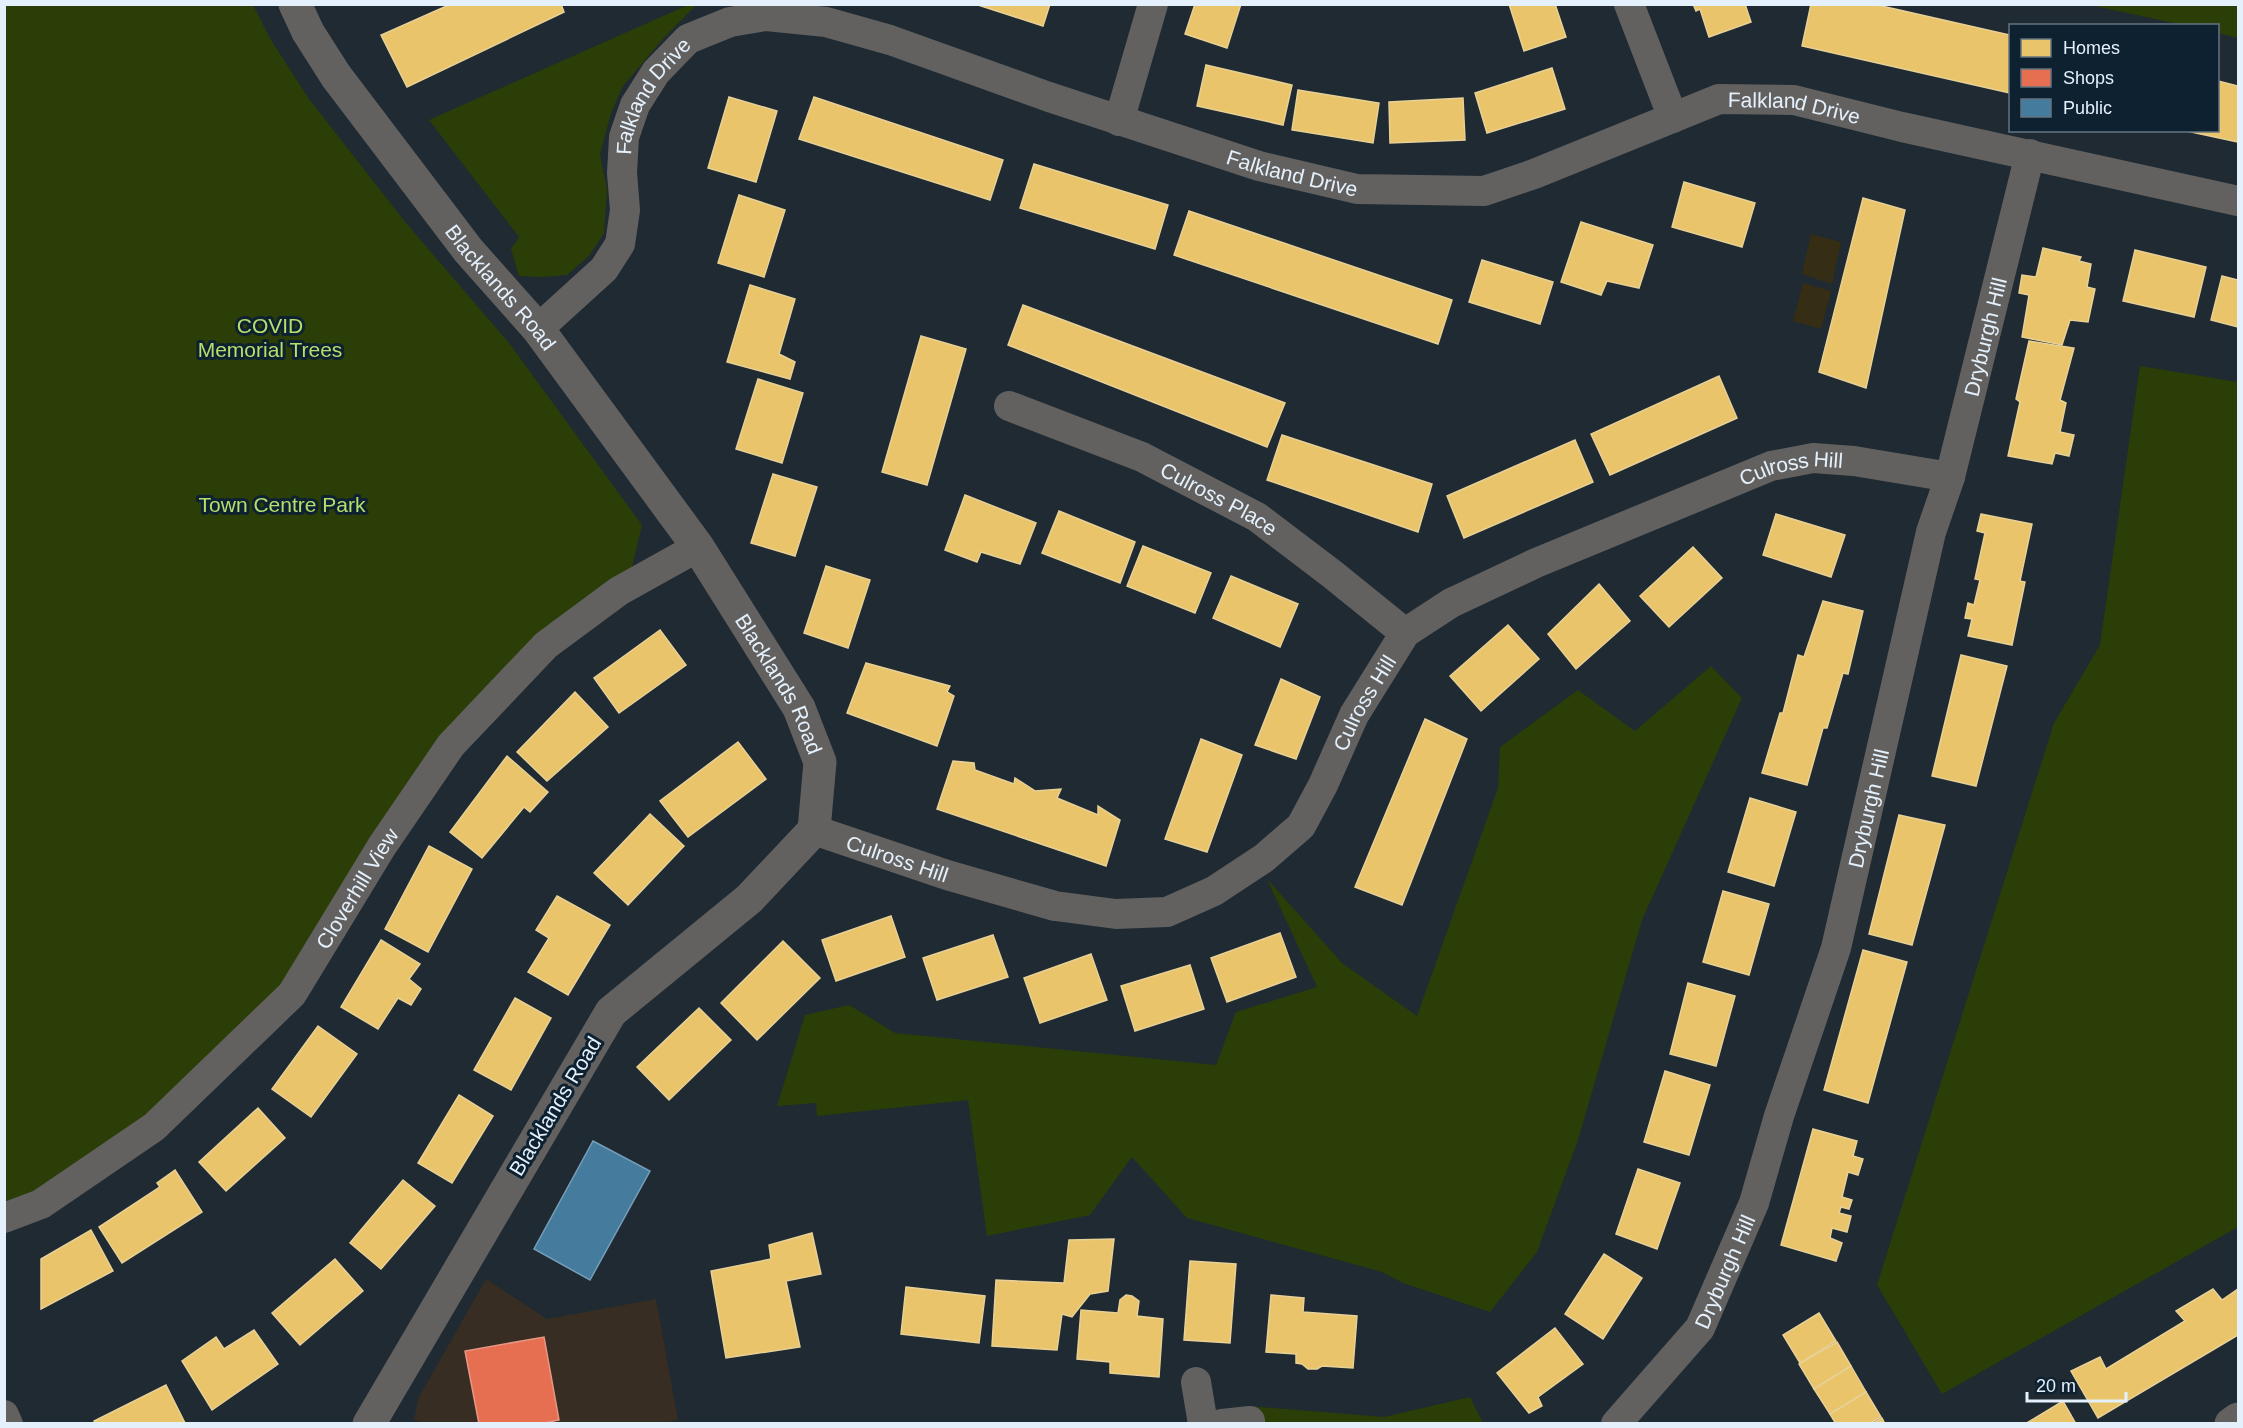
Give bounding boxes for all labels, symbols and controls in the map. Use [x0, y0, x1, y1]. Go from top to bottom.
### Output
legend [2009, 24, 2219, 132]
street label: Falkland Drive [612, 33, 695, 155]
text: Homes [2063, 38, 2120, 58]
text: Shops [2063, 68, 2114, 88]
street label: Falkland Drive [1728, 88, 1863, 128]
text: Public [2063, 98, 2112, 118]
street label: Falkland Drive [1224, 145, 1360, 200]
street label: Blacklands Road [441, 220, 561, 354]
street label: Dryburgh Hill [1959, 275, 2010, 398]
park label: COVID Memorial Trees [198, 314, 342, 361]
street label: Culross Hill [1736, 447, 1844, 489]
street label: Culross Place [1157, 457, 1282, 540]
park label: Town Centre Park [199, 493, 366, 516]
street label: Blacklands Road [731, 609, 827, 757]
street label: Culross Hill [1328, 651, 1400, 754]
street label: Dryburgh Hill [1843, 746, 1893, 870]
street label: Cloverhill View [311, 823, 403, 953]
street label: Culross Hill [843, 830, 951, 886]
street label: Blacklands Road [505, 1033, 605, 1179]
street label: Dryburgh Hill [1690, 1211, 1759, 1332]
scale bar [2027, 1365, 2126, 1403]
text: 20 m [2036, 1376, 2076, 1396]

